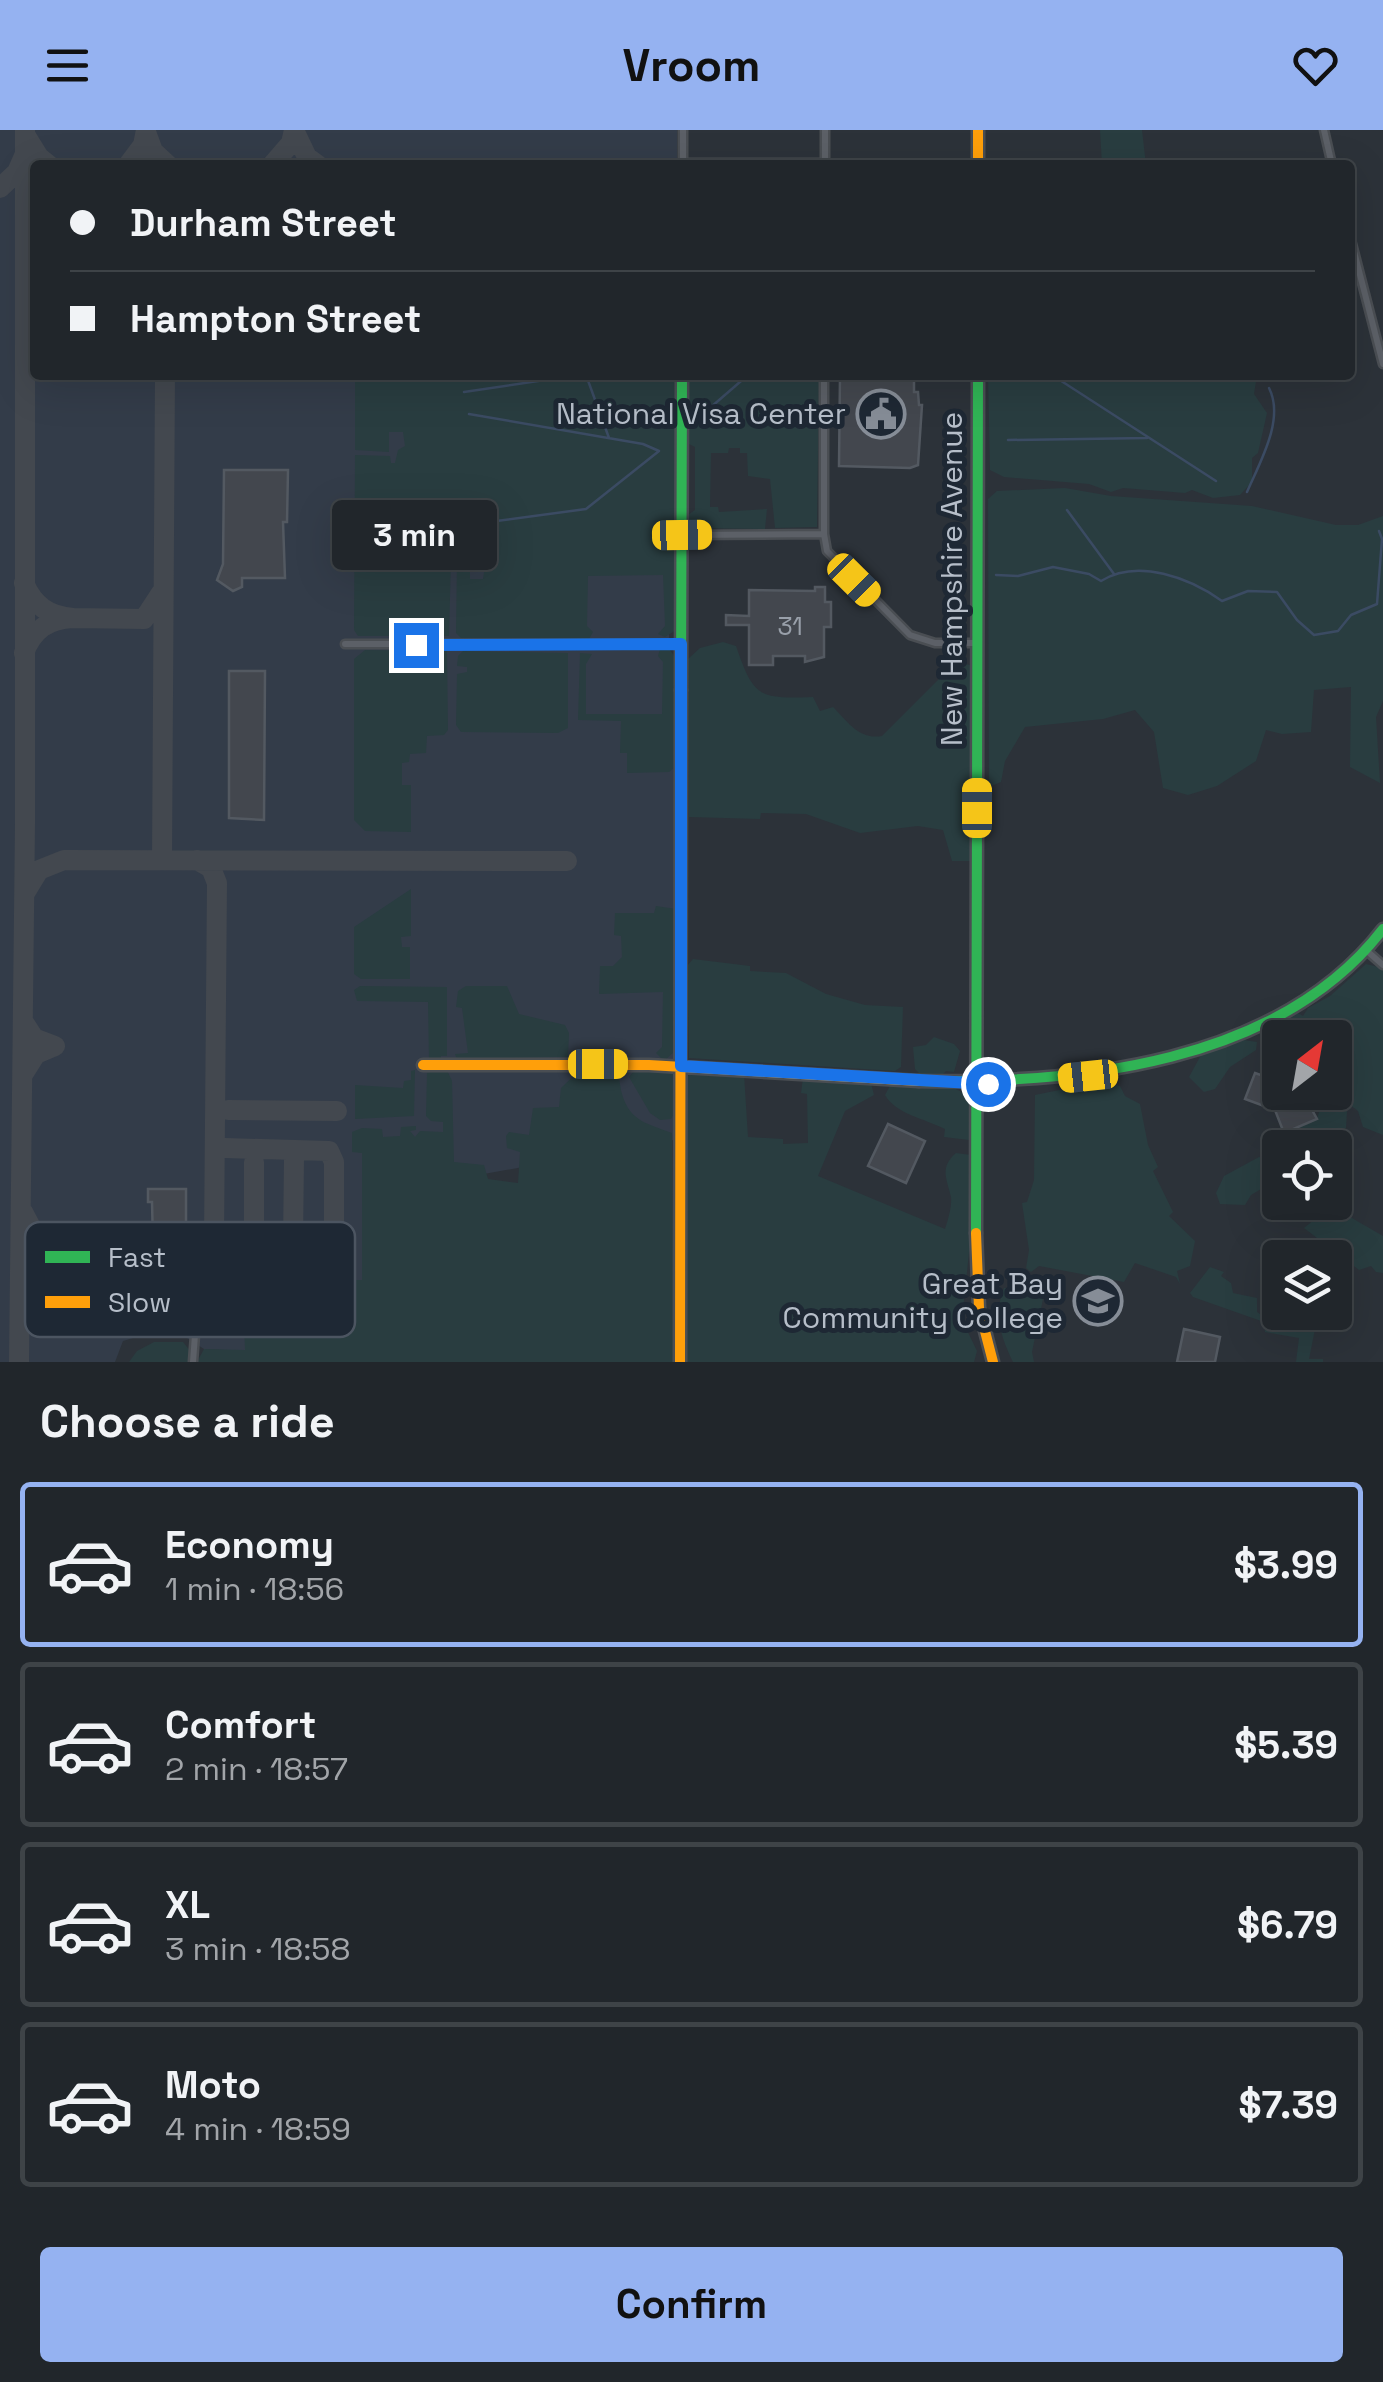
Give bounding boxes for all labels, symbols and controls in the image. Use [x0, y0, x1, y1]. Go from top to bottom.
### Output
text: Vroom [623, 37, 760, 94]
icon: menu [40, 38, 95, 93]
icon: heart [1288, 38, 1343, 93]
text: Durham Street [130, 199, 397, 247]
text: Hampton Street [130, 295, 421, 343]
public building icon: National Visa Center [855, 388, 907, 440]
place label: National Visa Center [556, 394, 846, 433]
street label: New Hampshire Avenue [932, 412, 971, 746]
callout: 3 min [334, 500, 498, 570]
text: 3 min [373, 515, 456, 555]
car [652, 519, 712, 551]
car [822, 548, 886, 612]
house number: 31 [777, 610, 803, 642]
route end [394, 623, 439, 668]
car [962, 778, 992, 838]
north arrow [1262, 1020, 1352, 1110]
map controls [1262, 1020, 1352, 1330]
car [568, 1049, 628, 1079]
car [1057, 1058, 1119, 1094]
route start [966, 1062, 1011, 1107]
button: locate [1262, 1130, 1352, 1220]
legend [25, 1222, 355, 1337]
text: Fast [108, 1239, 166, 1275]
button: layers [1262, 1240, 1352, 1330]
place label: Great Bay Community College [783, 1264, 1063, 1337]
school or university icon: Great Bay Community College [1072, 1275, 1124, 1327]
text: Slow [108, 1284, 171, 1320]
text: Choose a ride [40, 1393, 335, 1450]
icon: car [45, 1520, 135, 1610]
text: Economy [165, 1521, 334, 1569]
text: $3.99 [1234, 1541, 1338, 1589]
text: 1 min · 18:56 [165, 1569, 344, 1609]
icon: car [45, 1700, 135, 1790]
text: Comfort [165, 1701, 316, 1749]
text: $5.39 [1234, 1721, 1338, 1769]
text: 2 min · 18:57 [165, 1749, 348, 1789]
icon: car [45, 1880, 135, 1970]
text: XL [165, 1881, 210, 1929]
text: $6.79 [1237, 1901, 1338, 1949]
text: 3 min · 18:58 [165, 1929, 350, 1969]
icon: car [45, 2060, 135, 2150]
text: Moto [165, 2061, 261, 2109]
text: $7.39 [1239, 2081, 1338, 2129]
text: 4 min · 18:59 [165, 2109, 351, 2149]
button: Confirm [40, 2247, 1343, 2362]

